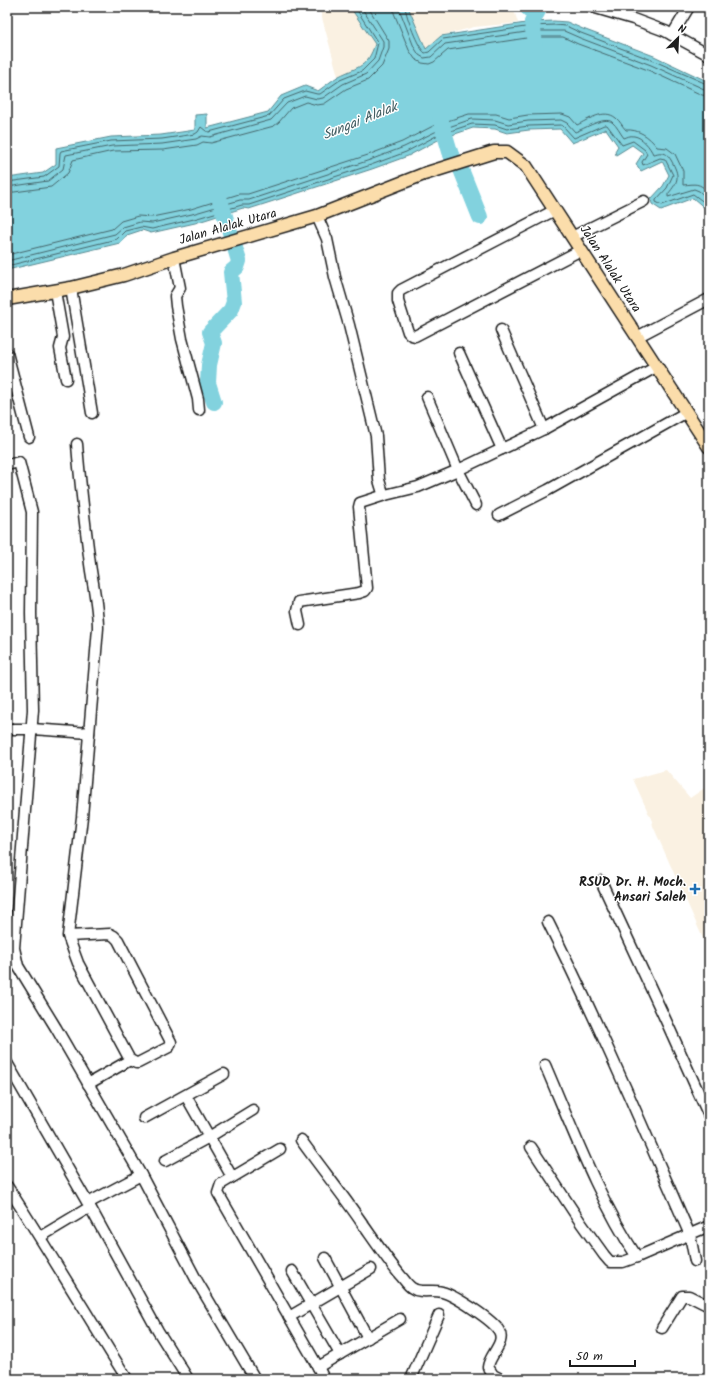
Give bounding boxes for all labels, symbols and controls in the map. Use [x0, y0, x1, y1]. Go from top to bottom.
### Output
north arrow [658, 18, 698, 58]
text: N [675, 20, 689, 39]
water label: Sungai Alalak [319, 95, 403, 146]
street label: Jalan Alalak Utara [177, 203, 279, 251]
street label: Jalan Alalak Utara [574, 221, 646, 317]
place label: RSUD Dr. H. Moch. Ansari Saleh [579, 872, 686, 908]
marker: RSUD Dr. H. Moch. Ansari Saleh [689, 883, 701, 895]
scale bar [570, 1342, 635, 1368]
text: 50 m [576, 1347, 603, 1366]

